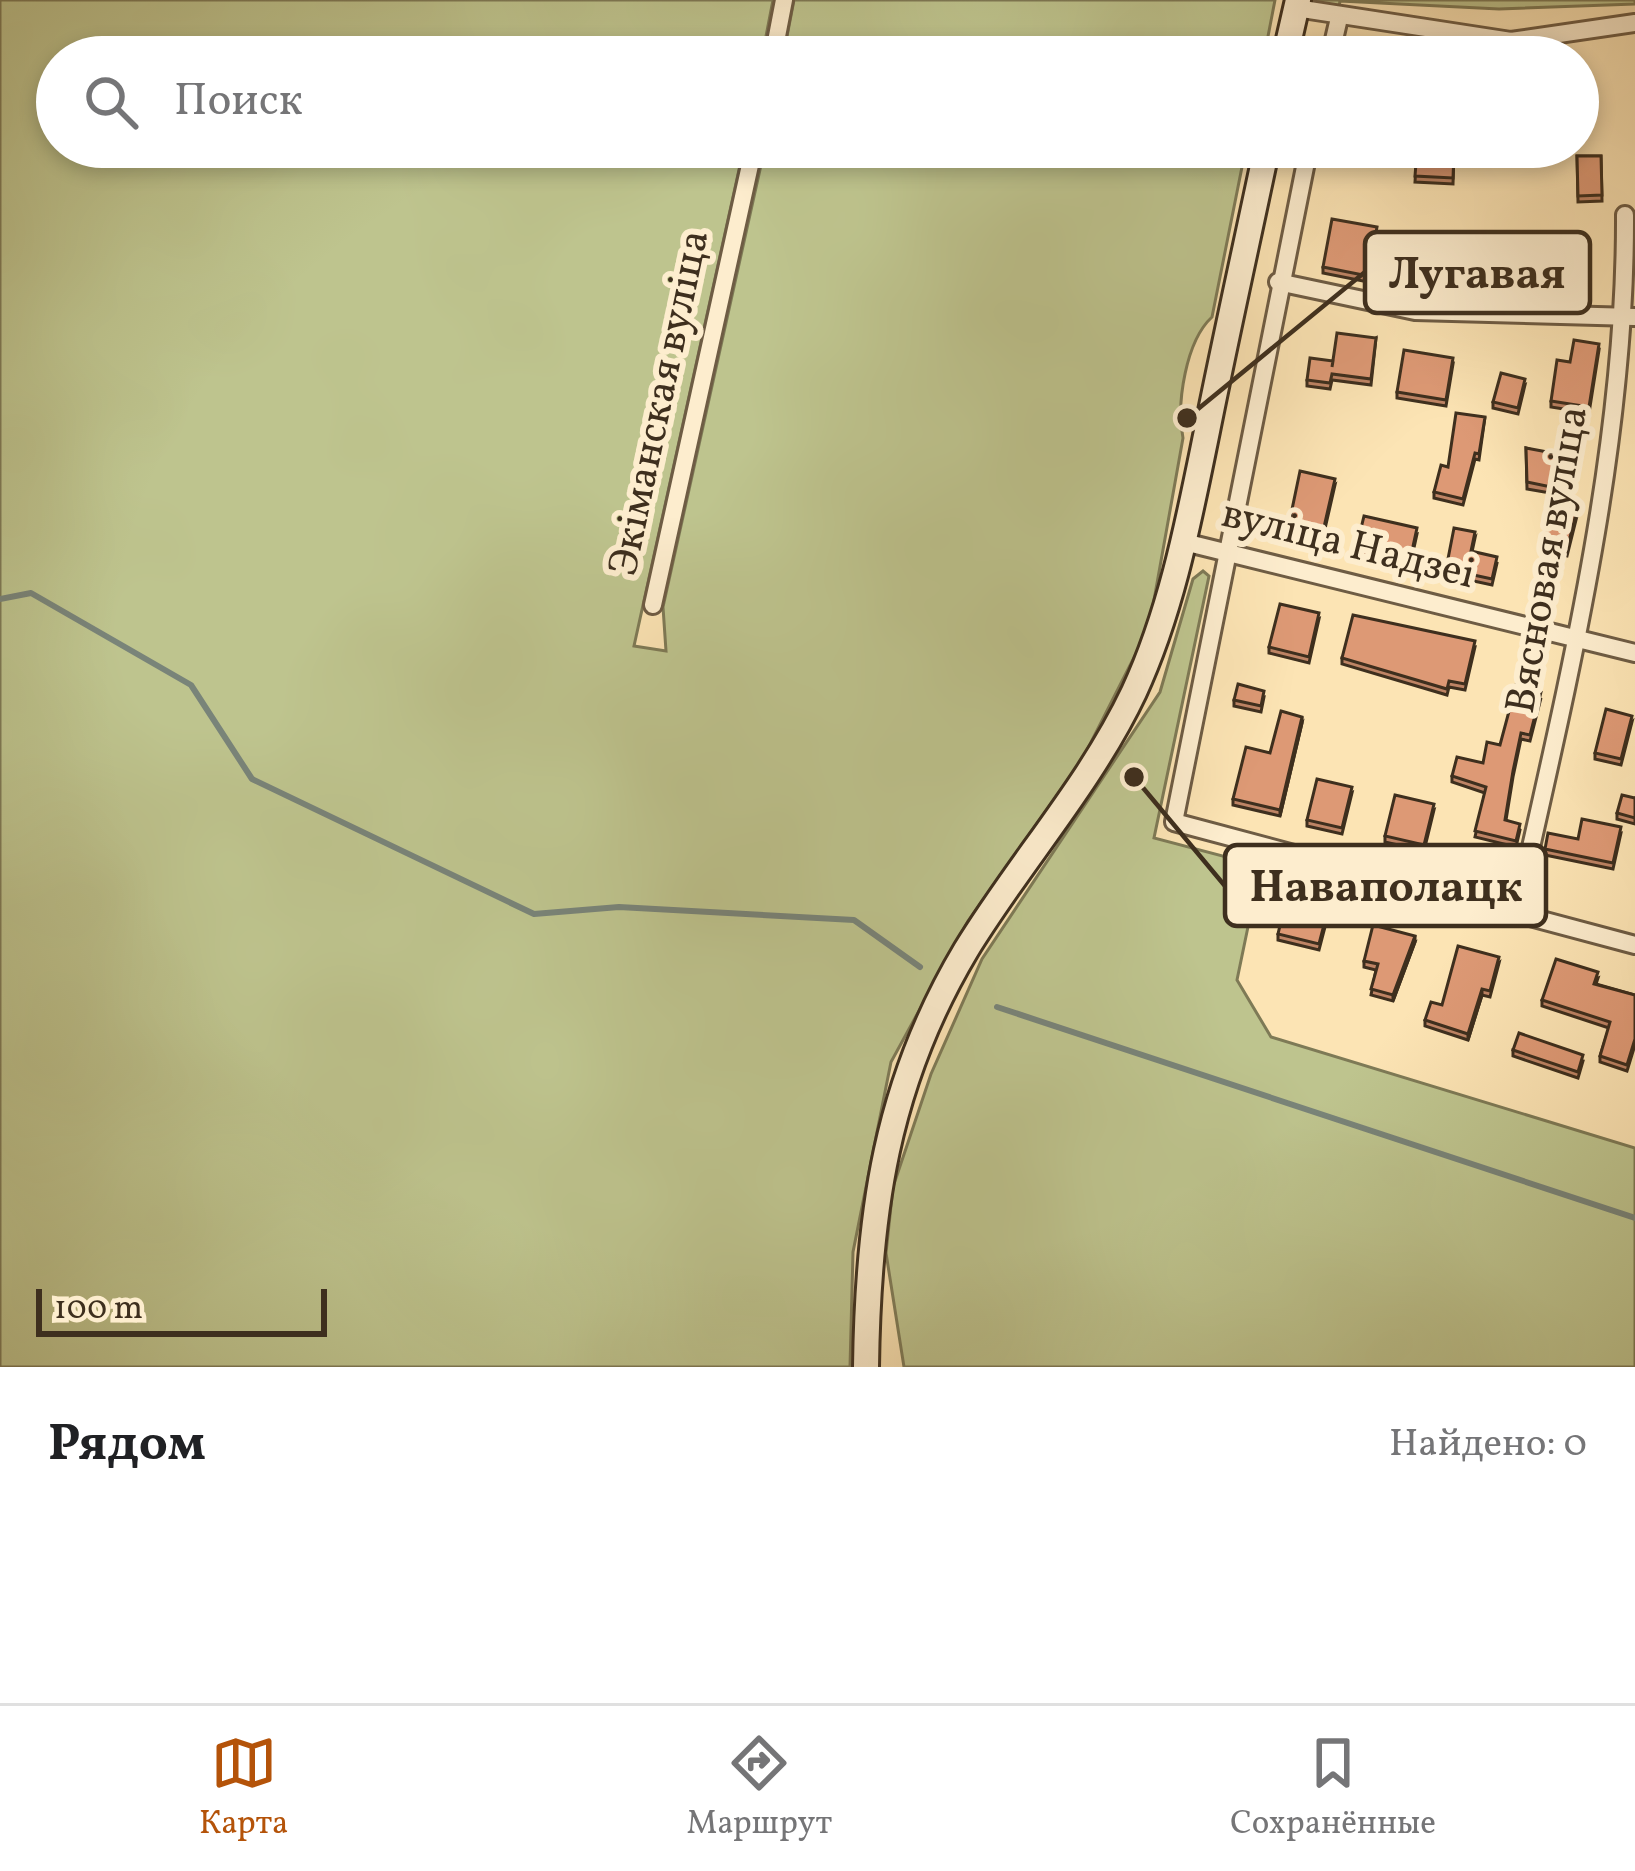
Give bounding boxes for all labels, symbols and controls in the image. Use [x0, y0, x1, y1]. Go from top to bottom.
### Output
search box [36, 36, 1599, 168]
icon: search [78, 69, 144, 135]
text: Поиск [174, 71, 303, 134]
street label: Экіманская вуліца [596, 225, 726, 581]
callout: Лугавая [1365, 232, 1590, 313]
text: Лугавая [1388, 245, 1566, 308]
street label: Вясновая вуліца [1493, 402, 1605, 718]
street label: вуліца Надзеі [1215, 486, 1481, 606]
callout: Наваполацк [1225, 845, 1546, 926]
text: Наваполацк [1249, 858, 1523, 921]
scale bar [36, 1283, 327, 1336]
text: 100 m [54, 1287, 143, 1333]
text: Рядом [48, 1410, 206, 1481]
text: Найдено: 0 [1389, 1418, 1587, 1472]
tab: Карта [199, 1730, 289, 1848]
tab: Маршрут [687, 1730, 832, 1848]
tab: Сохранённые [1230, 1730, 1436, 1848]

